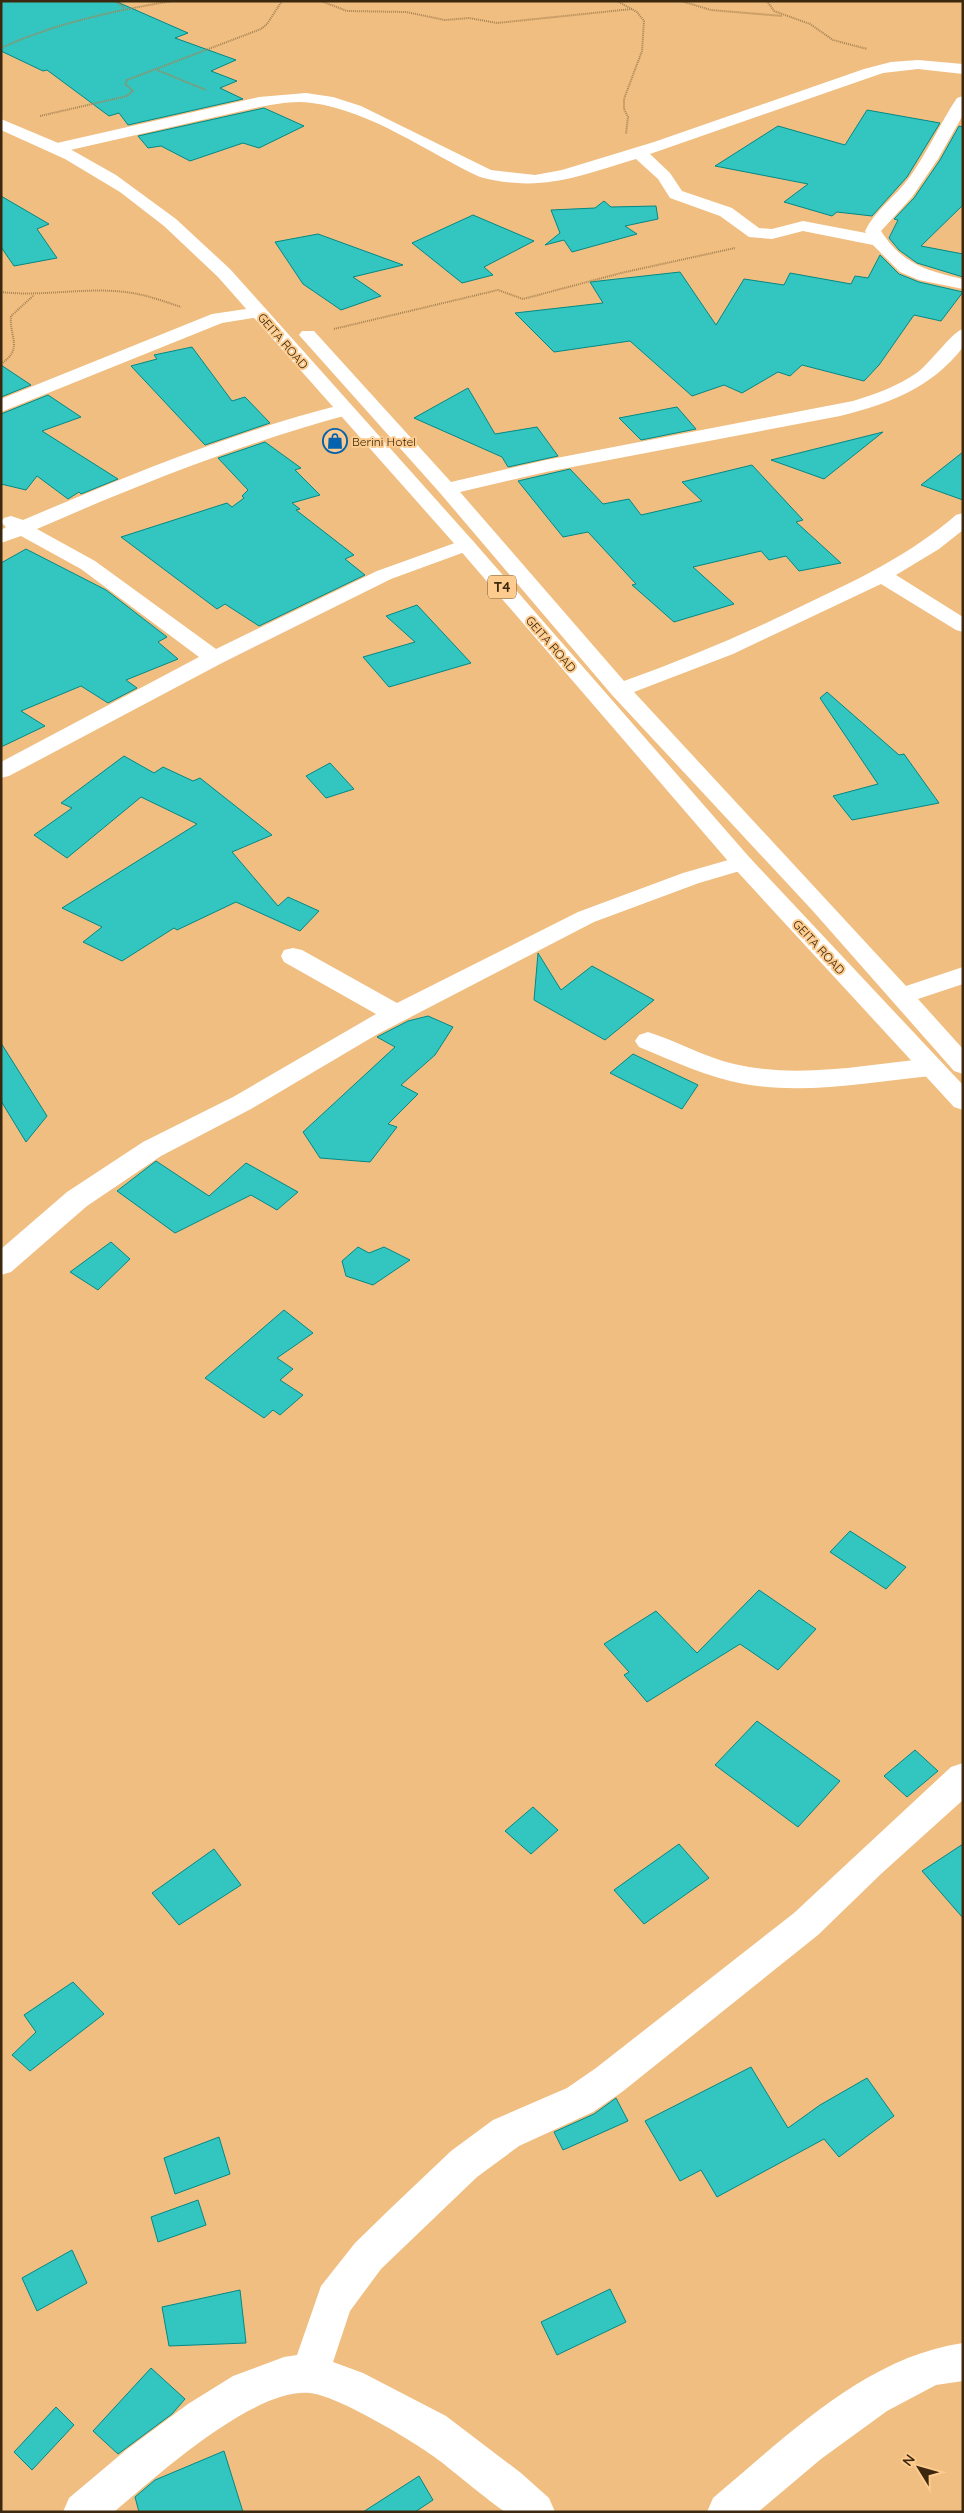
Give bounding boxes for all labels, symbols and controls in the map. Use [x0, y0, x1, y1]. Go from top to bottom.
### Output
street label: GEITA ROAD [255, 310, 312, 372]
shop icon: Berini Hotel [322, 428, 348, 454]
place label: Berini Hotel [352, 434, 416, 449]
road number: T4 [488, 576, 516, 598]
street label: GEITA ROAD [523, 613, 580, 675]
street label: GEITA ROAD [790, 917, 848, 978]
north arrow [894, 2443, 944, 2493]
text: N [898, 2451, 919, 2470]

